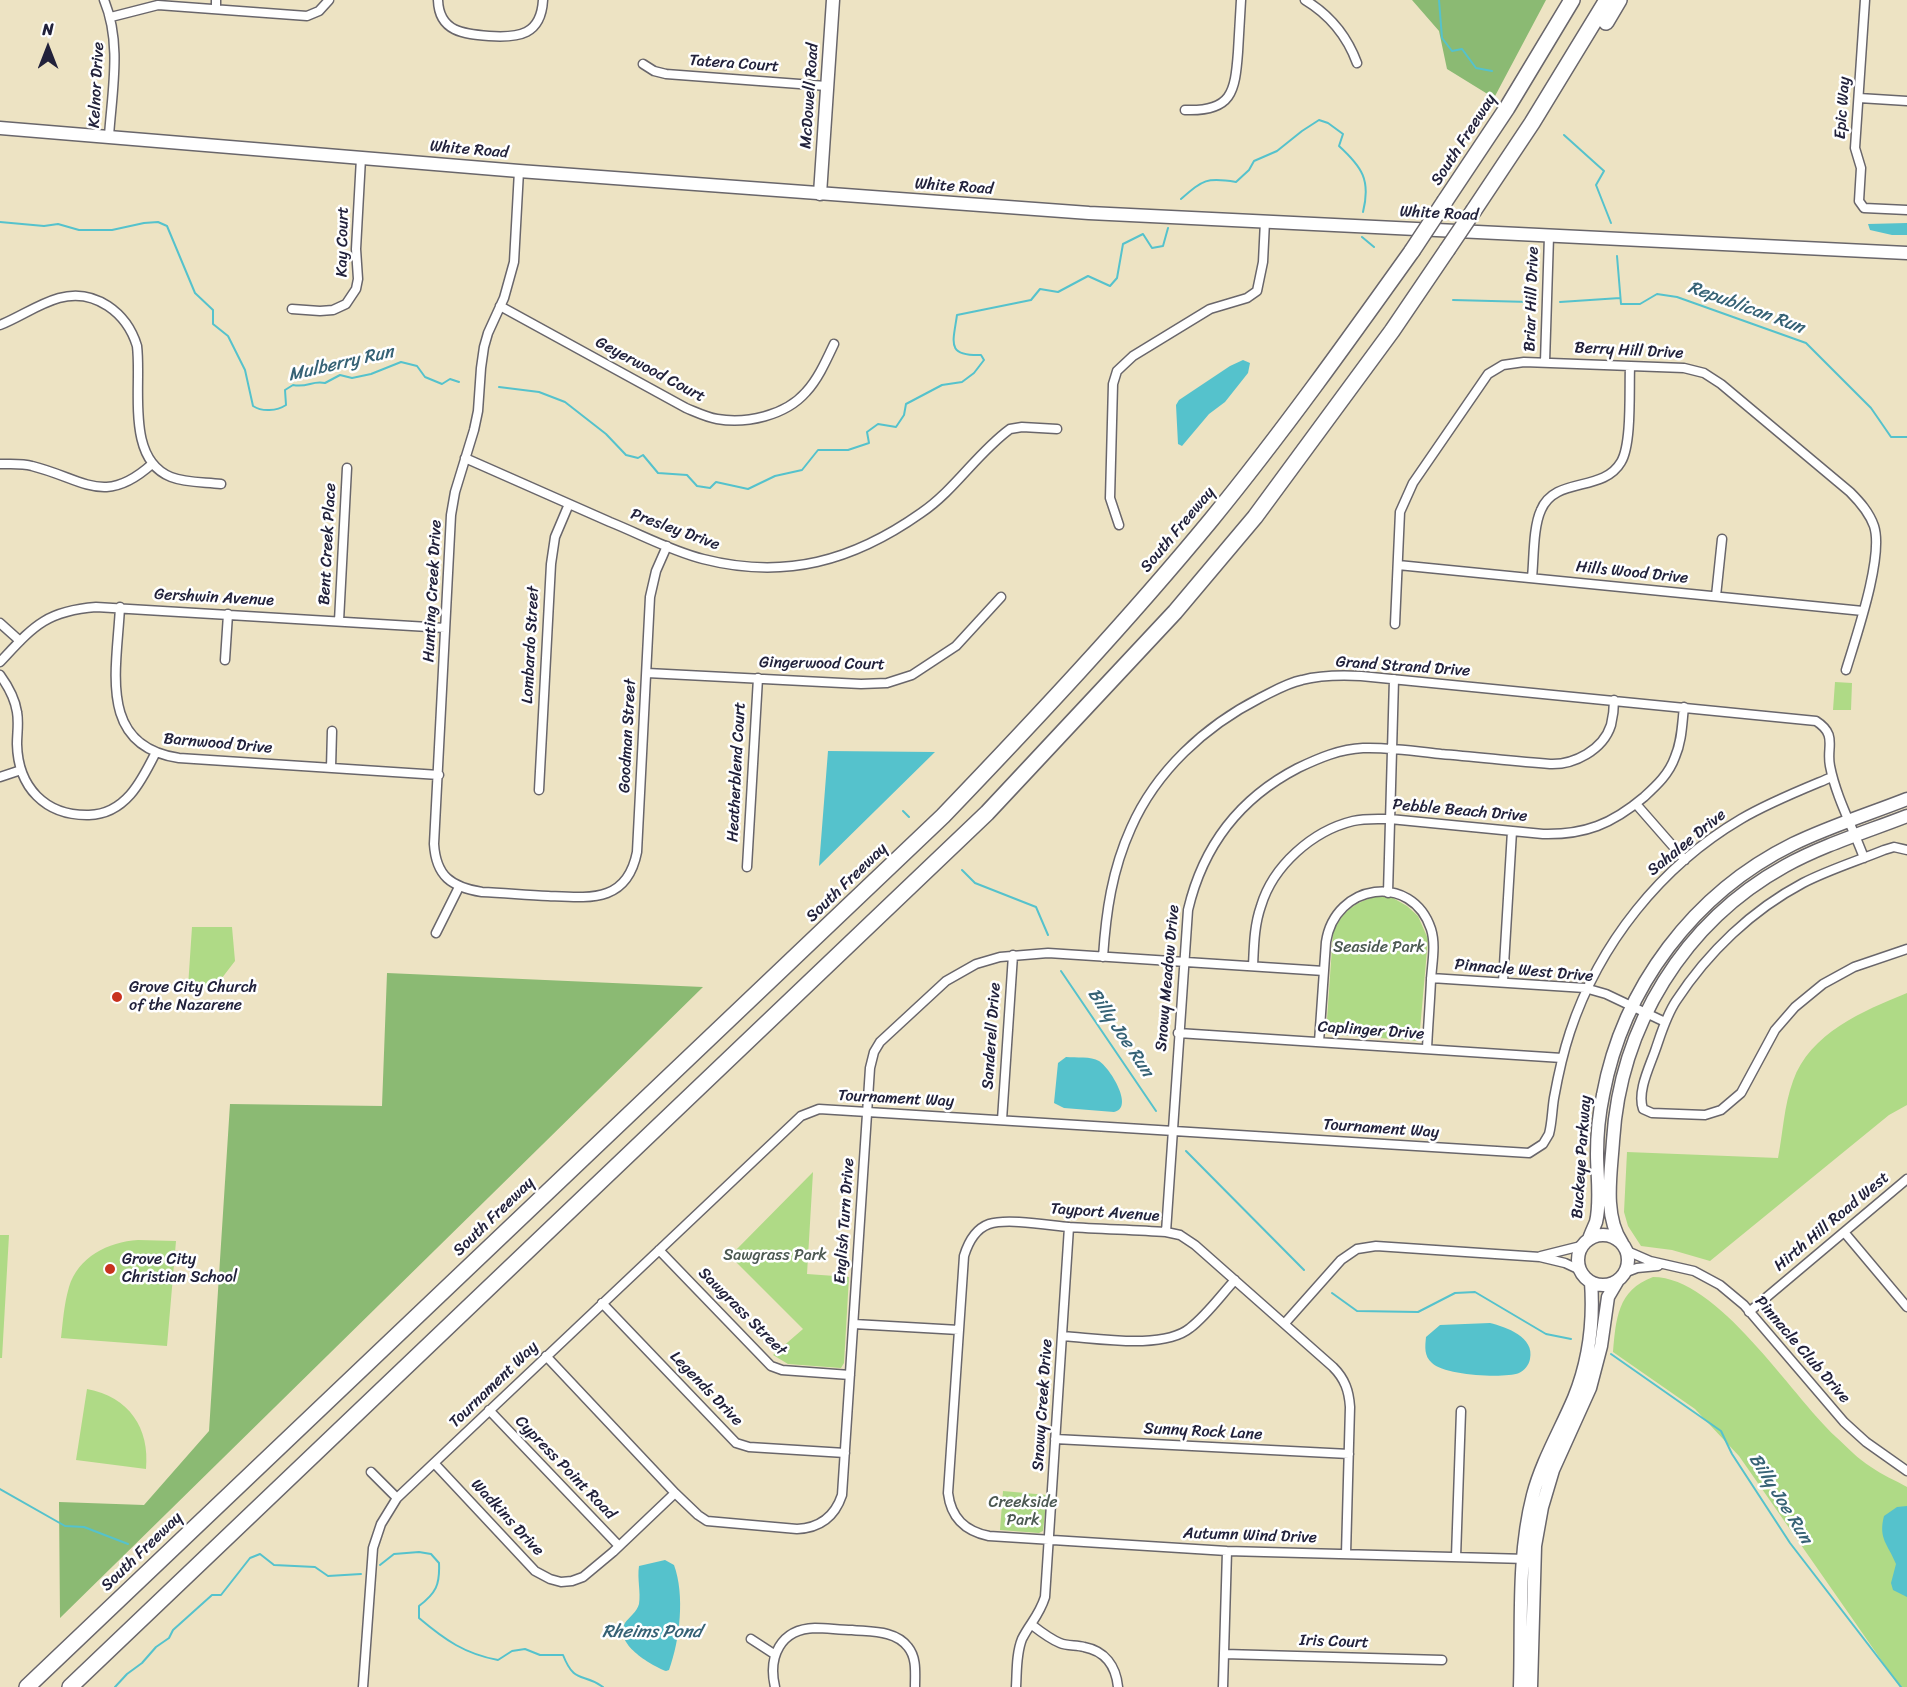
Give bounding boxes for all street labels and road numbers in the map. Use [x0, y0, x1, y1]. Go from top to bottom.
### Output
street label: Kelnor Drive [85, 41, 109, 129]
street label: McDowell Road [797, 43, 823, 149]
street label: Tatera Court [689, 51, 779, 77]
street label: Epic Way [1831, 76, 1855, 140]
street label: South Freeway [1427, 91, 1501, 189]
street label: White Road [429, 137, 509, 163]
street label: White Road [914, 175, 994, 199]
street label: White Road [1399, 202, 1479, 226]
street label: Kay Court [333, 207, 353, 277]
street label: Briar Hill Drive [1521, 246, 1543, 352]
street label: Geyerwood Court [592, 333, 708, 407]
street label: Berry Hill Drive [1574, 339, 1684, 363]
street label: Bent Creek Place [315, 482, 341, 606]
street label: South Freeway [1137, 483, 1219, 577]
street label: Presley Drive [628, 505, 722, 555]
street label: Hunting Creek Drive [420, 519, 446, 663]
street label: Hills Wood Drive [1575, 558, 1689, 588]
street label: Gershwin Avenue [154, 585, 274, 611]
street label: Lombardo Street [518, 586, 544, 704]
street label: Gingerwood Court [759, 653, 885, 675]
street label: Grand Strand Drive [1335, 653, 1471, 681]
street label: Goodman Street [615, 678, 641, 794]
street label: Heatherblend Court [724, 701, 750, 843]
street label: Barnwood Drive [163, 730, 273, 758]
street label: Pebble Beach Drive [1392, 796, 1528, 826]
street label: Sahalee Drive [1644, 806, 1730, 880]
street label: South Freeway [802, 840, 892, 926]
street label: Snowy Meadow Drive [1152, 904, 1184, 1052]
street label: Pinnacle West Drive [1454, 955, 1594, 987]
street label: Sanderell Drive [979, 982, 1005, 1090]
street label: Caplinger Drive [1317, 1018, 1425, 1044]
street label: Tournament Way [837, 1086, 955, 1112]
street label: Buckeye Parkway [1568, 1095, 1596, 1219]
street label: Tournament Way [1322, 1115, 1440, 1143]
street label: English Turn Drive [831, 1157, 859, 1285]
street label: Hirth Hill Road West [1771, 1168, 1893, 1276]
street label: South Freeway [449, 1174, 539, 1260]
street label: Tayport Avenue [1050, 1200, 1160, 1226]
street label: Sawgrass Street [694, 1264, 790, 1360]
street label: Pinnacle Club Drive [1750, 1292, 1854, 1408]
street label: Tournament Way [445, 1338, 543, 1432]
street label: Snowy Creek Drive [1029, 1338, 1057, 1472]
street label: Legends Drive [666, 1348, 746, 1430]
street label: Cypress Point Road [511, 1412, 619, 1524]
street label: Sunny Rock Lane [1143, 1419, 1263, 1445]
street label: Wadkins Drive [467, 1476, 547, 1560]
street label: South Freeway [97, 1509, 187, 1595]
street label: Autumn Wind Drive [1183, 1524, 1317, 1548]
street label: Iris Court [1299, 1631, 1369, 1653]

